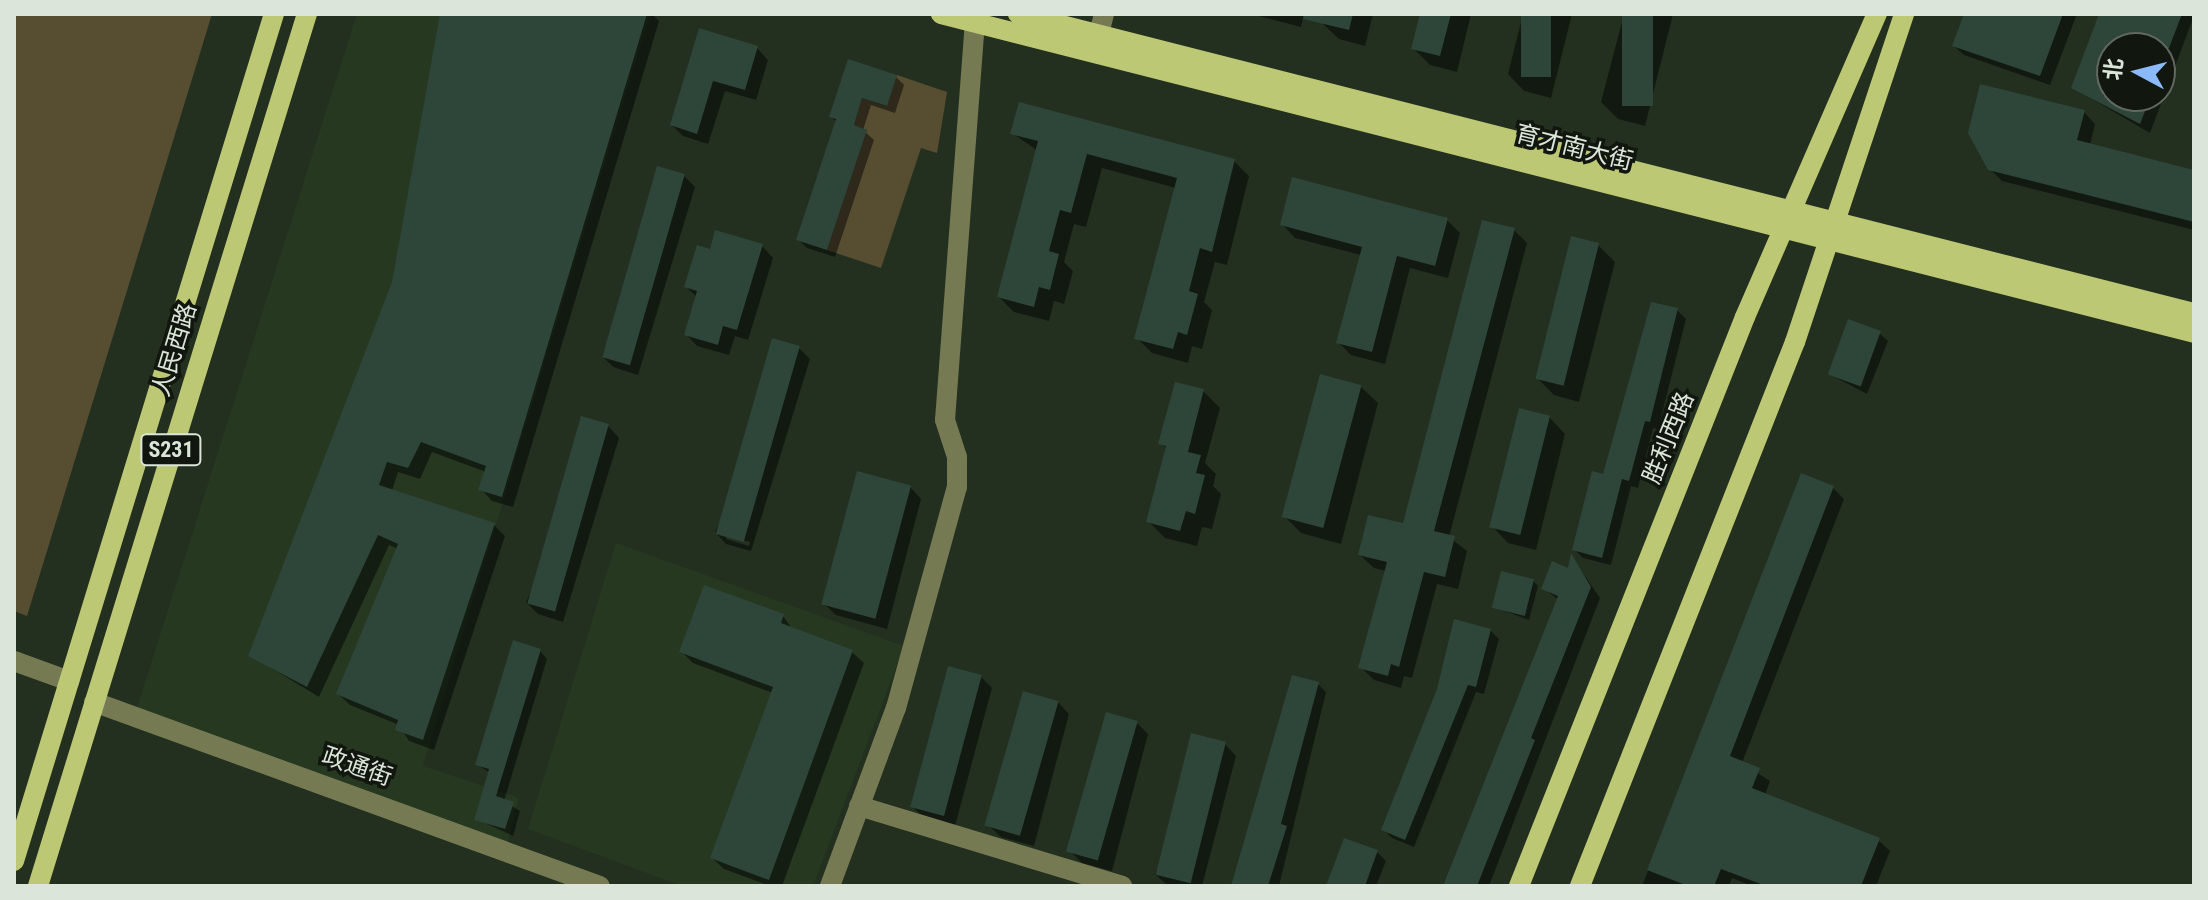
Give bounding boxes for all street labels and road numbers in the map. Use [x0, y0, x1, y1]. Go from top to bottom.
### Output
street label: 育才南大街 [1512, 120, 1636, 176]
street label: 人民西路 [147, 300, 203, 400]
street label: 胜利西路 [1638, 388, 1700, 488]
road number: S231 [139, 432, 203, 468]
street label: 政通街 [318, 742, 396, 792]

